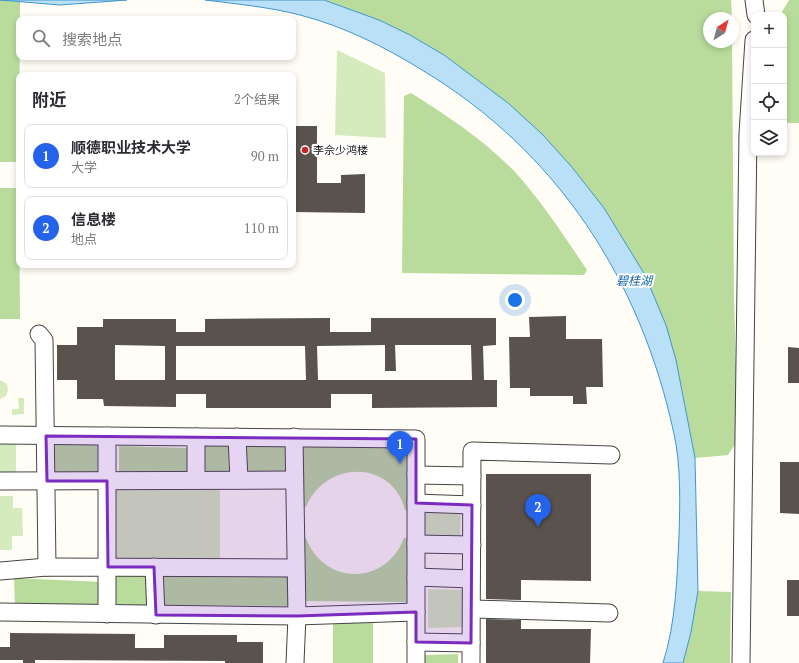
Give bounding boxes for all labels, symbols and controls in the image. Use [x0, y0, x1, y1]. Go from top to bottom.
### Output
north arrow [703, 12, 739, 48]
map controls [751, 12, 787, 156]
button: + [751, 12, 787, 48]
search box [16, 16, 296, 60]
icon: search [30, 27, 52, 49]
text: 搜索地点 [62, 29, 122, 49]
button: − [751, 48, 787, 84]
button: locate [751, 84, 787, 120]
text: 附近 [32, 88, 66, 111]
text: 2个结果 [234, 90, 280, 108]
button: layers [751, 120, 787, 156]
text: 顺德职业技术大学 [71, 137, 191, 157]
place label: 李佘少鸿楼 [313, 143, 368, 157]
marker: 李佘少鸿楼 [300, 145, 310, 155]
text: 1 [42, 147, 50, 165]
text: 90 m [251, 147, 279, 165]
text: 大学 [71, 158, 97, 176]
text: 信息楼 [71, 209, 116, 229]
text: 2 [42, 219, 50, 237]
text: 110 m [244, 219, 279, 237]
text: 地点 [71, 230, 97, 248]
water label: 碧桂湖 [616, 273, 654, 288]
your location [505, 290, 525, 310]
pin: 1 [387, 431, 413, 464]
pin: 2 [525, 494, 551, 527]

